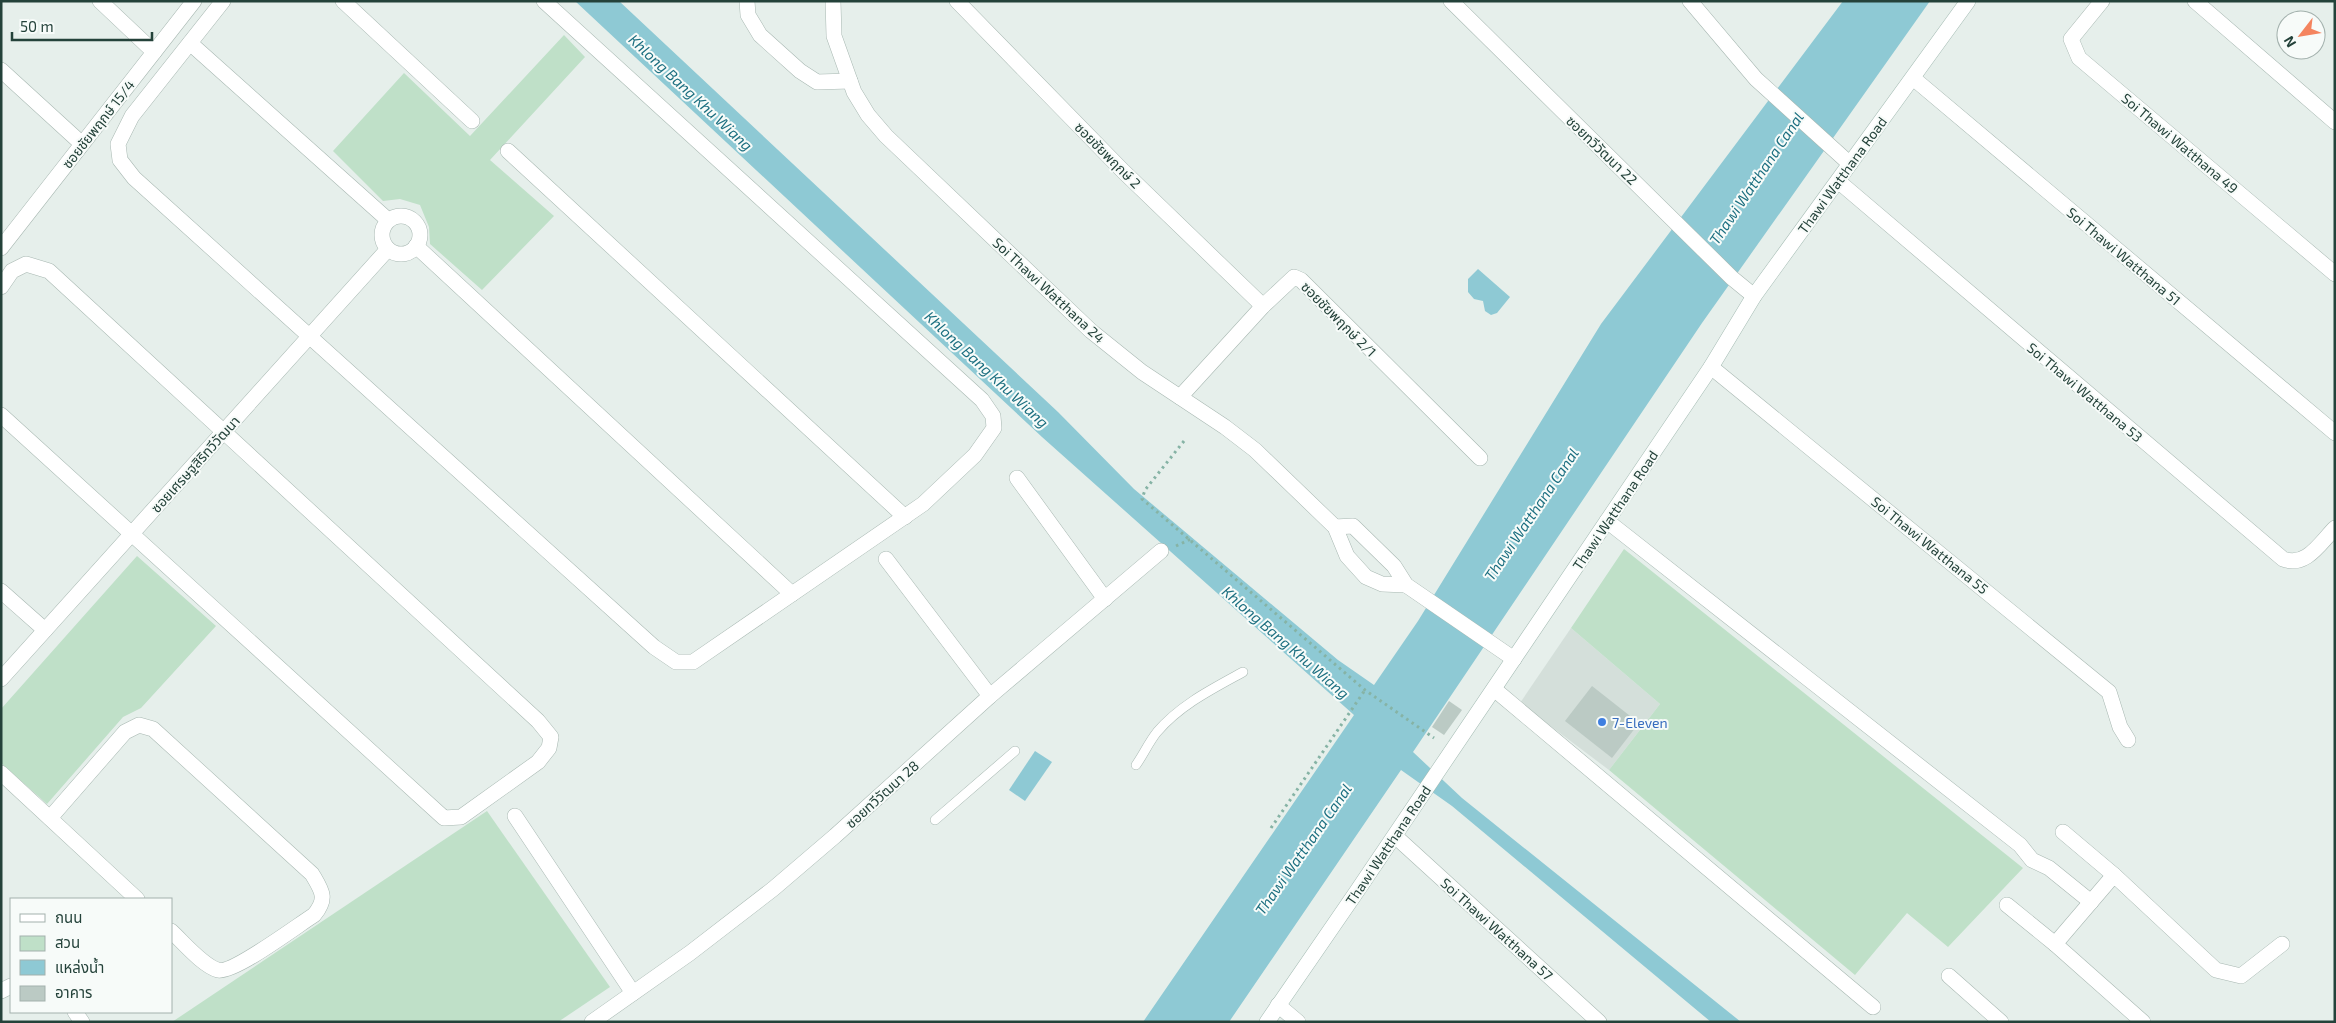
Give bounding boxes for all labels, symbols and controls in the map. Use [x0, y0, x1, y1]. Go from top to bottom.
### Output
scale bar [12, 10, 152, 42]
north arrow [2276, 10, 2326, 60]
text: 50 m [20, 17, 54, 35]
water label: Khlong Bang Khu Wiang [625, 30, 757, 154]
text: N [2280, 33, 2299, 51]
street label: ซอยชัยพฤกษ์ 15/4 [58, 76, 138, 172]
street label: Soi Thawi Watthana 49 [2118, 89, 2242, 197]
water label: Thawi Watthana Canal [1705, 108, 1807, 248]
street label: ซอยทวีวัฒนา 22 [1563, 112, 1641, 188]
street label: Thawi Watthana Road [1794, 113, 1890, 237]
street label: ซอยชัยพฤกษ์ 2 [1071, 118, 1145, 192]
street label: Soi Thawi Watthana 51 [2064, 203, 2184, 309]
street label: Soi Thawi Watthana 24 [990, 234, 1108, 346]
street label: ซอยชัยพฤกษ์ 2/1 [1298, 278, 1380, 360]
water label: Khlong Bang Khu Wiang [921, 307, 1053, 431]
street label: Soi Thawi Watthana 53 [2024, 339, 2146, 445]
street label: ซอยเศรษฐสิริทวีวัฒนา [147, 412, 243, 516]
water label: Thawi Watthana Canal [1480, 444, 1582, 584]
street label: Thawi Watthana Road [1569, 447, 1661, 573]
street label: Soi Thawi Watthana 55 [1868, 493, 1992, 597]
water label: Khlong Bang Khu Wiang [1219, 582, 1353, 702]
place label: 7-Eleven [1612, 714, 1668, 731]
marker: 7-Eleven [1596, 716, 1608, 728]
street label: ซอยทวีวัฒนา 28 [842, 757, 922, 831]
water label: Thawi Watthana Canal [1251, 780, 1355, 918]
street label: Thawi Watthana Road [1342, 782, 1434, 908]
street label: Soi Thawi Watthana 57 [1437, 874, 1557, 984]
legend [10, 898, 172, 1013]
text: ถนน [55, 908, 82, 926]
text: สวน [55, 933, 80, 951]
text: แหล่งน้ำ [55, 957, 104, 976]
text: อาคาร [55, 983, 92, 1001]

